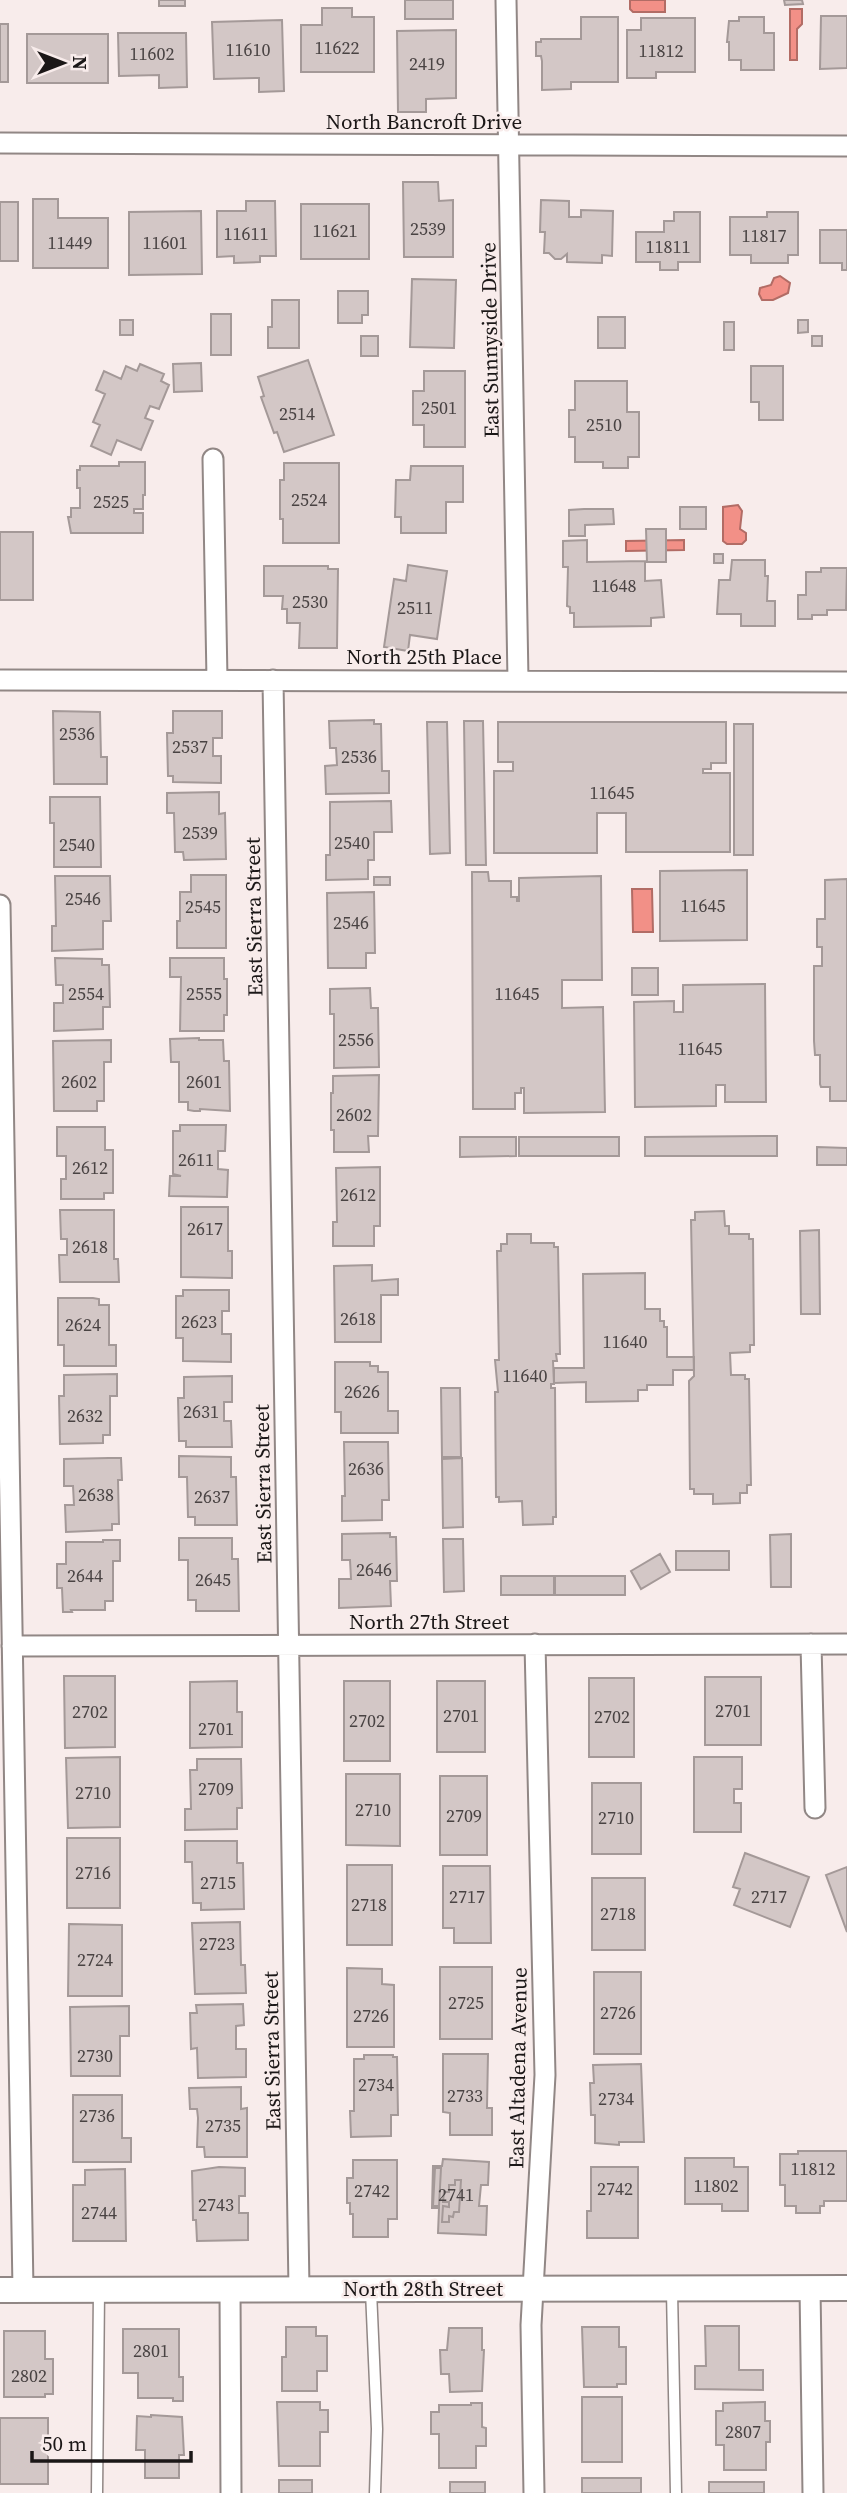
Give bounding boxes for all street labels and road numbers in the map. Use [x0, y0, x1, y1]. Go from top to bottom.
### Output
street label: North Bancroft Drive [326, 107, 522, 136]
street label: East Sunnyside Drive [473, 242, 506, 438]
street label: North 25th Place [346, 642, 502, 671]
street label: East Sierra Street [238, 837, 269, 997]
street label: East Sierra Street [247, 1404, 278, 1564]
street label: North 27th Street [349, 1607, 509, 1636]
street label: East Altadena Avenue [501, 1967, 534, 2169]
street label: East Sierra Street [256, 1971, 287, 2131]
street label: North 28th Street [343, 2274, 503, 2303]

